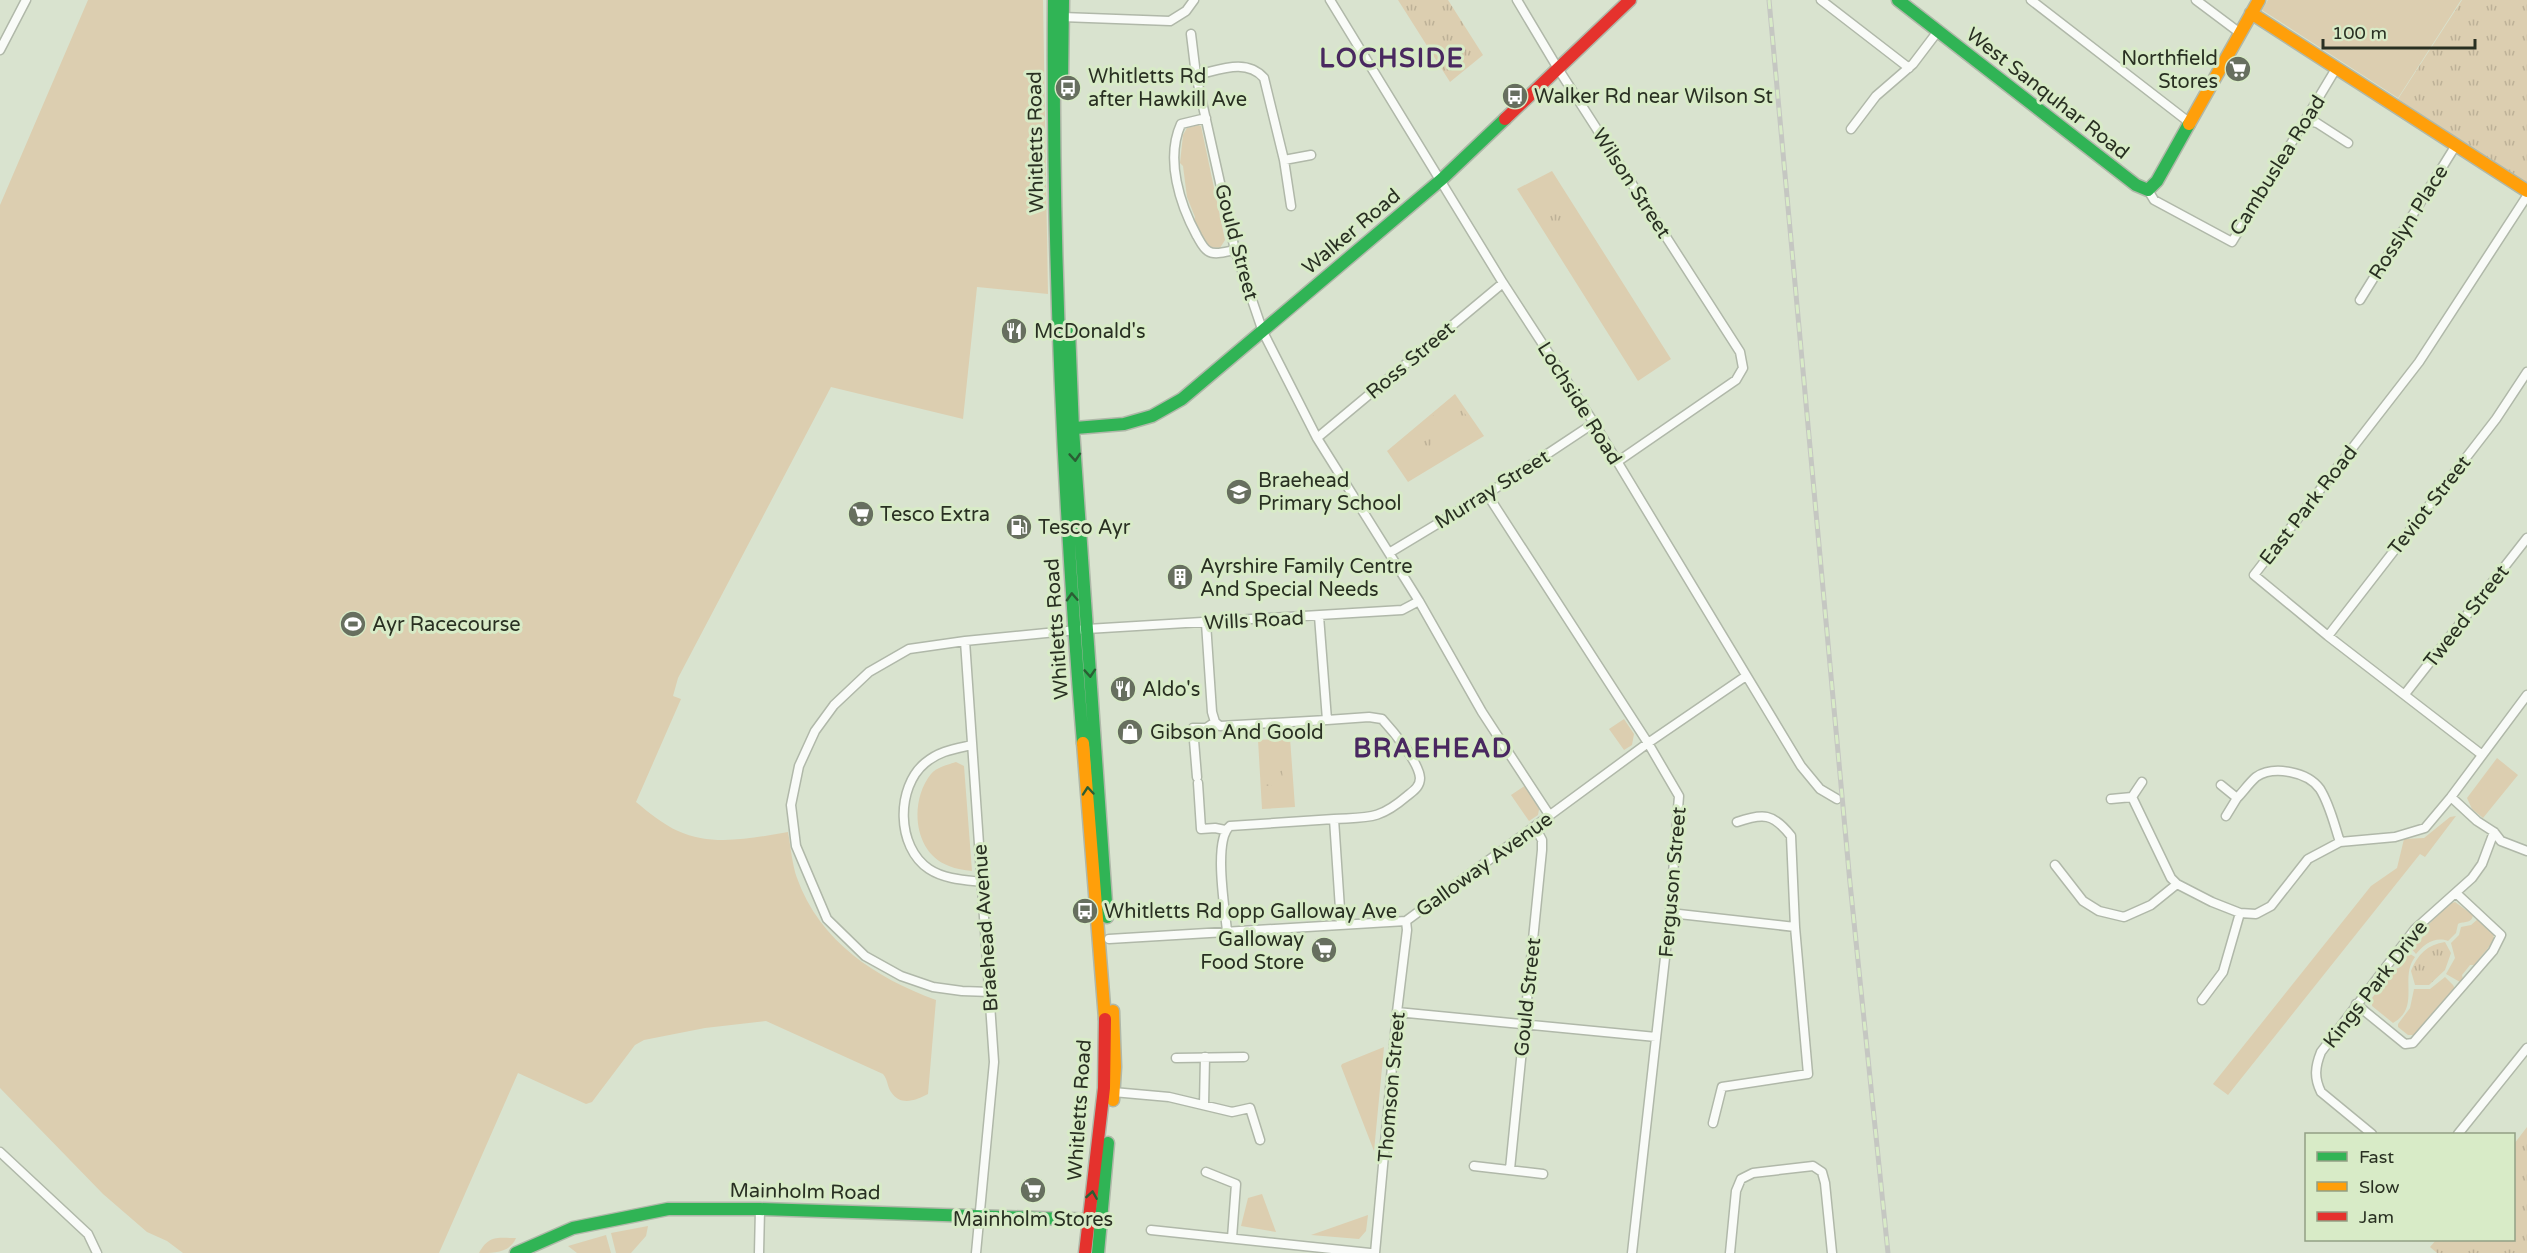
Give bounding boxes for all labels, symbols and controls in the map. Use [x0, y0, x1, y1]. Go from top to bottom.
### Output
scale bar [2323, 12, 2474, 50]
text: 100 m [2332, 22, 2387, 44]
street label: West Sanquhar Road [1961, 23, 2134, 165]
district label: LOCHSIDE [1319, 43, 1465, 74]
place label: Northfield Stores [2121, 47, 2218, 94]
supermarket icon: Northfield Stores [2223, 54, 2253, 84]
place label: Whitletts Rd after Hawkill Ave [1088, 65, 1247, 112]
street label: Whitletts Road [1023, 71, 1049, 213]
bus stop icon: Whitletts Rd after Hawkill Ave [1053, 73, 1083, 103]
bus stop icon: Walker Rd near Wilson St [1500, 81, 1530, 111]
place label: Walker Rd near Wilson St [1534, 85, 1773, 109]
street label: Cambuslea Road [2225, 91, 2331, 240]
street label: Wilson Street [1587, 124, 1676, 243]
street label: Rosslyn Place [2364, 161, 2454, 284]
street label: Gould Street [1209, 181, 1263, 303]
street label: Walker Road [1298, 184, 1406, 280]
restaurant icon: McDonald's [999, 316, 1029, 346]
street label: Ross Street [1362, 317, 1460, 405]
place label: McDonald's [1034, 320, 1146, 344]
street label: Lochside Road [1532, 338, 1627, 469]
street label: East Park Road [2255, 441, 2363, 570]
street label: Murray Street [1431, 445, 1555, 535]
street label: Teviot Street [2383, 451, 2476, 560]
one-way arrow [1068, 453, 1081, 462]
place label: Braehead Primary School [1258, 469, 1402, 516]
school or university icon: Braehead Primary School [1224, 477, 1254, 507]
supermarket icon: Tesco Extra [846, 499, 876, 529]
place label: Tesco Extra [880, 503, 990, 527]
fuel station icon: Tesco Ayr [1004, 512, 1034, 542]
place label: Tesco Ayr [1038, 516, 1131, 540]
place label: Ayrshire Family Centre And Special Needs [1200, 555, 1413, 602]
street label: Whitletts Road [1040, 557, 1074, 700]
street label: Tweed Street [2419, 560, 2515, 673]
building icon: Ayrshire Family Centre And Special Needs [1165, 562, 1195, 592]
one-way arrow [1066, 592, 1079, 601]
street label: Wills Road [1203, 606, 1305, 636]
sports icon: Ayr Racecourse [338, 609, 368, 639]
place label: Ayr Racecourse [372, 613, 521, 637]
one-way arrow [1083, 668, 1096, 677]
restaurant icon: Aldo's [1108, 674, 1138, 704]
place label: Aldo's [1142, 678, 1200, 702]
shop icon: Gibson And Goold [1115, 717, 1145, 747]
place label: Gibson And Goold [1150, 721, 1324, 745]
district label: BRAEHEAD [1353, 733, 1513, 764]
one-way arrow [1081, 787, 1094, 796]
street label: Ferguson Street [1654, 805, 1692, 958]
street label: Galloway Avenue [1412, 807, 1557, 922]
street label: Braehead Avenue [968, 843, 1004, 1013]
bus stop icon: Whitletts Rd opp Galloway Ave [1070, 896, 1100, 926]
place label: Whitletts Rd opp Galloway Ave [1104, 900, 1397, 924]
street label: Kings Park Drive [2319, 916, 2433, 1053]
place label: Galloway Food Store [1200, 928, 1304, 975]
supermarket icon: Galloway Food Store [1309, 935, 1339, 965]
street label: Gould Street [1510, 936, 1546, 1058]
street label: Thomson Street [1373, 1010, 1411, 1163]
street label: Whitletts Road [1063, 1039, 1097, 1182]
legend [2305, 1133, 2515, 1241]
text: Fast [2359, 1146, 2394, 1168]
supermarket icon: Mainholm Stores [1018, 1175, 1048, 1205]
text: Slow [2359, 1176, 2400, 1198]
street label: Mainholm Road [729, 1179, 881, 1205]
one-way arrow [1085, 1190, 1097, 1200]
text: Jam [2359, 1206, 2394, 1228]
place label: Mainholm Stores [953, 1208, 1113, 1232]

